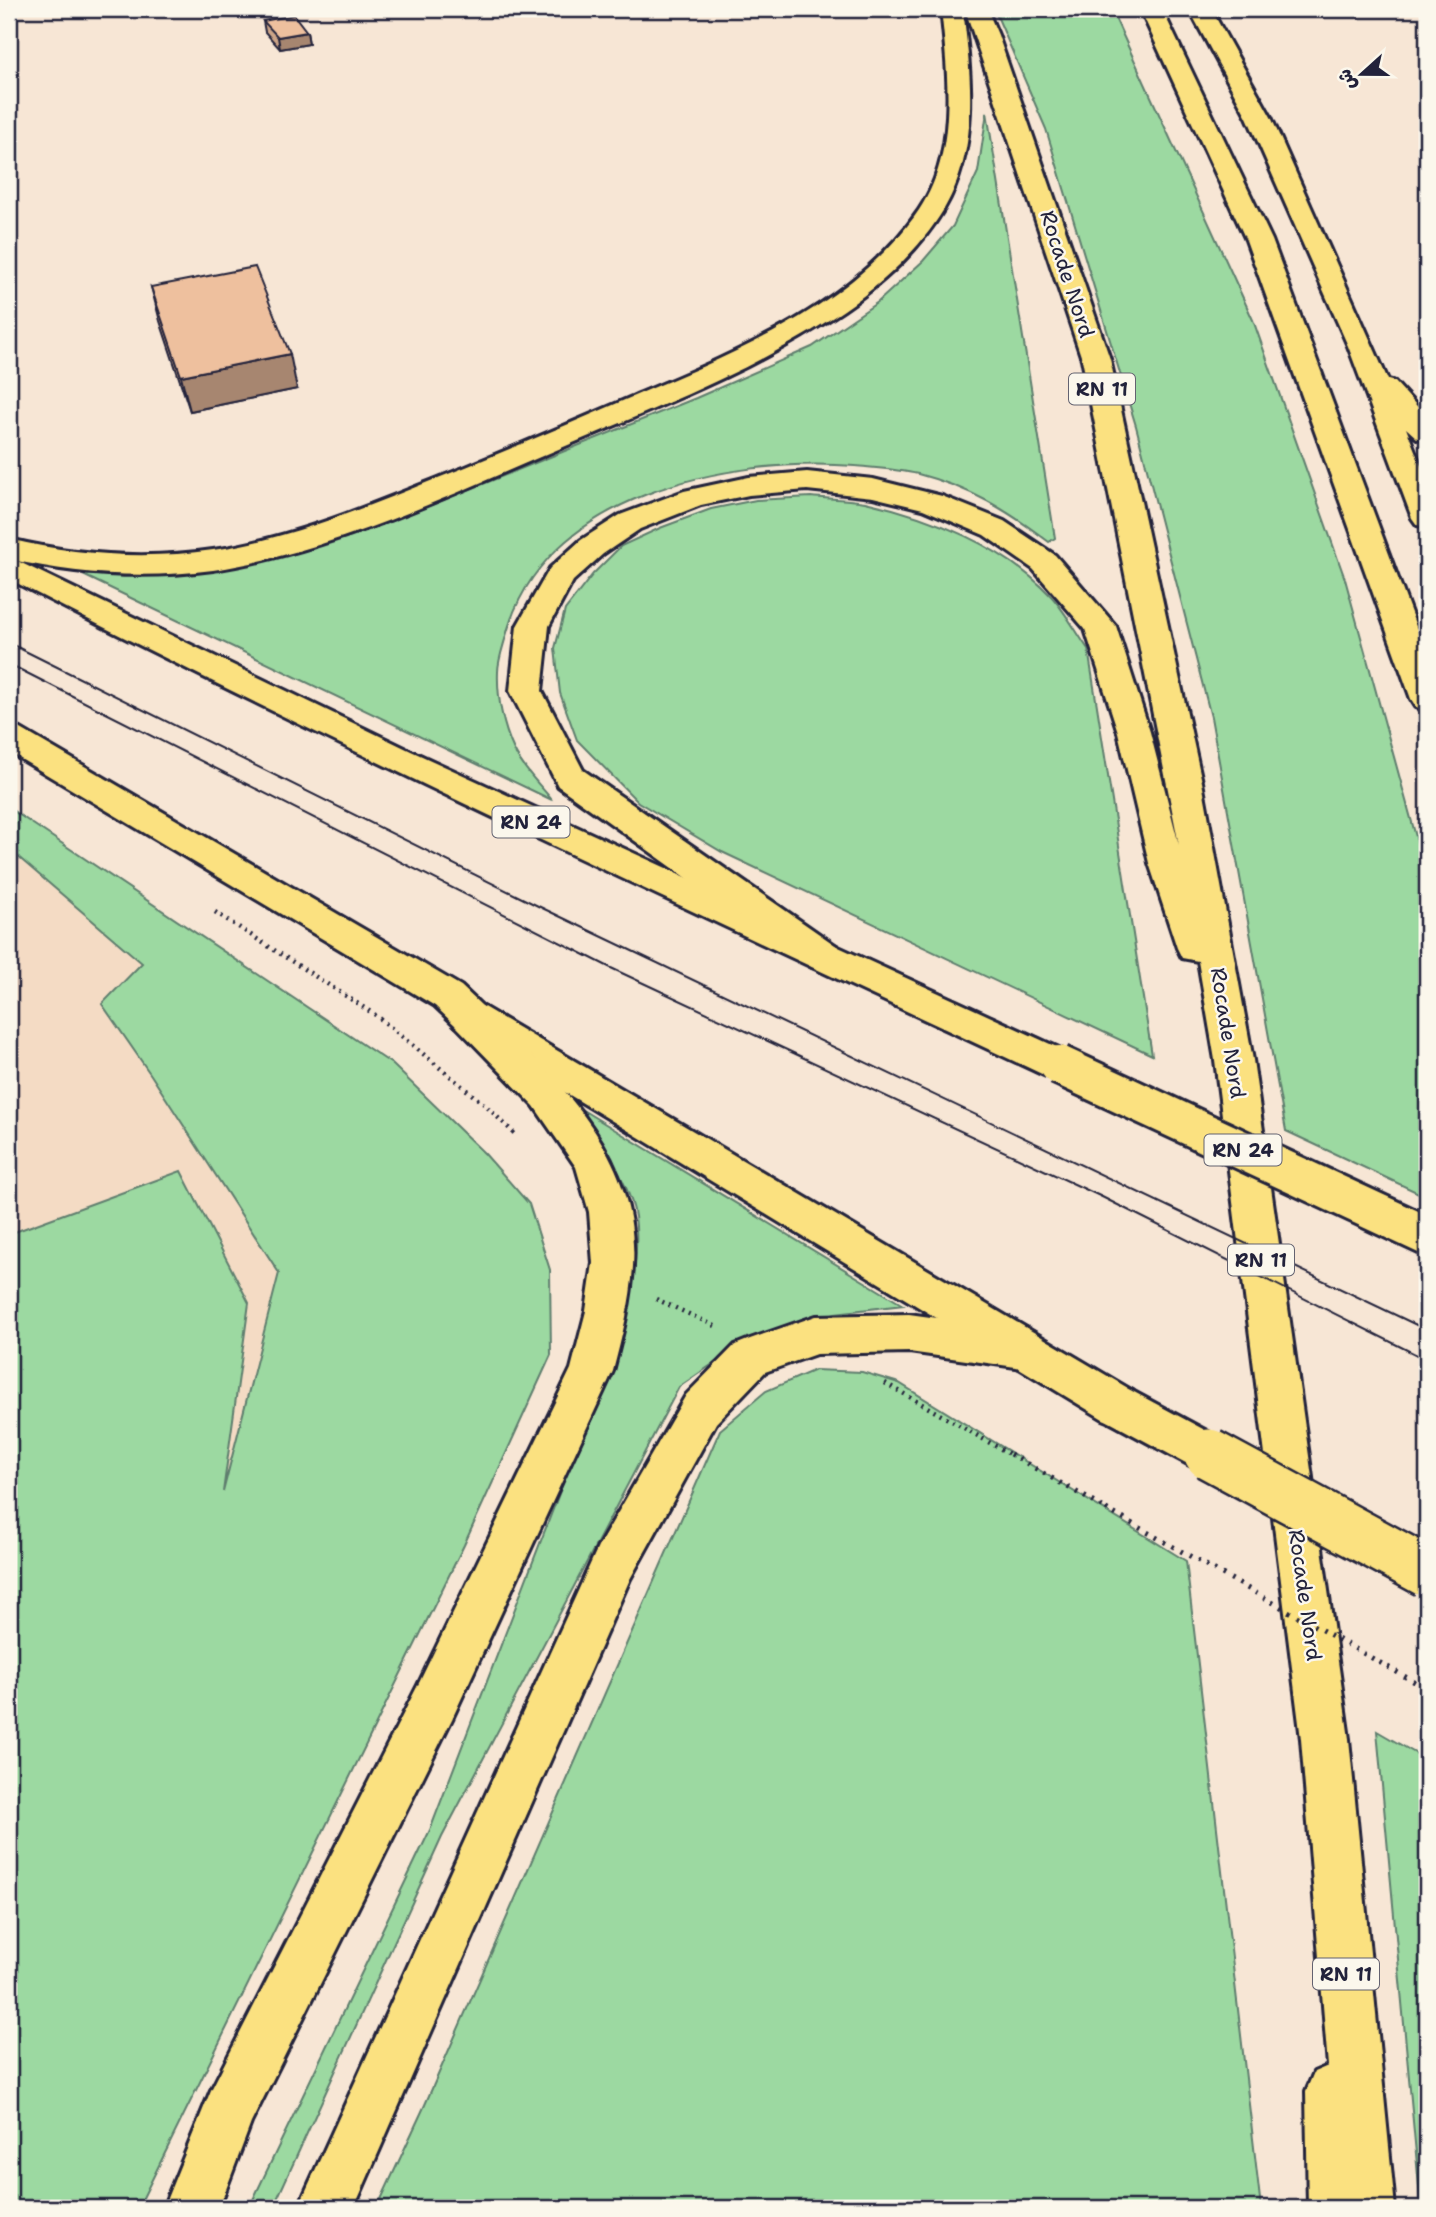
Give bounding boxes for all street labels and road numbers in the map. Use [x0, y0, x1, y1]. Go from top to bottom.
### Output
street label: Rocade Nord [1033, 207, 1101, 341]
road number: RN 11 [1069, 374, 1135, 404]
road number: RN 24 [492, 806, 570, 838]
street label: Rocade Nord [1204, 965, 1252, 1101]
road number: RN 24 [1204, 1134, 1282, 1166]
road number: RN 11 [1228, 1244, 1294, 1276]
street label: Rocade Nord [1282, 1527, 1328, 1663]
road number: RN 11 [1313, 1958, 1379, 1990]

